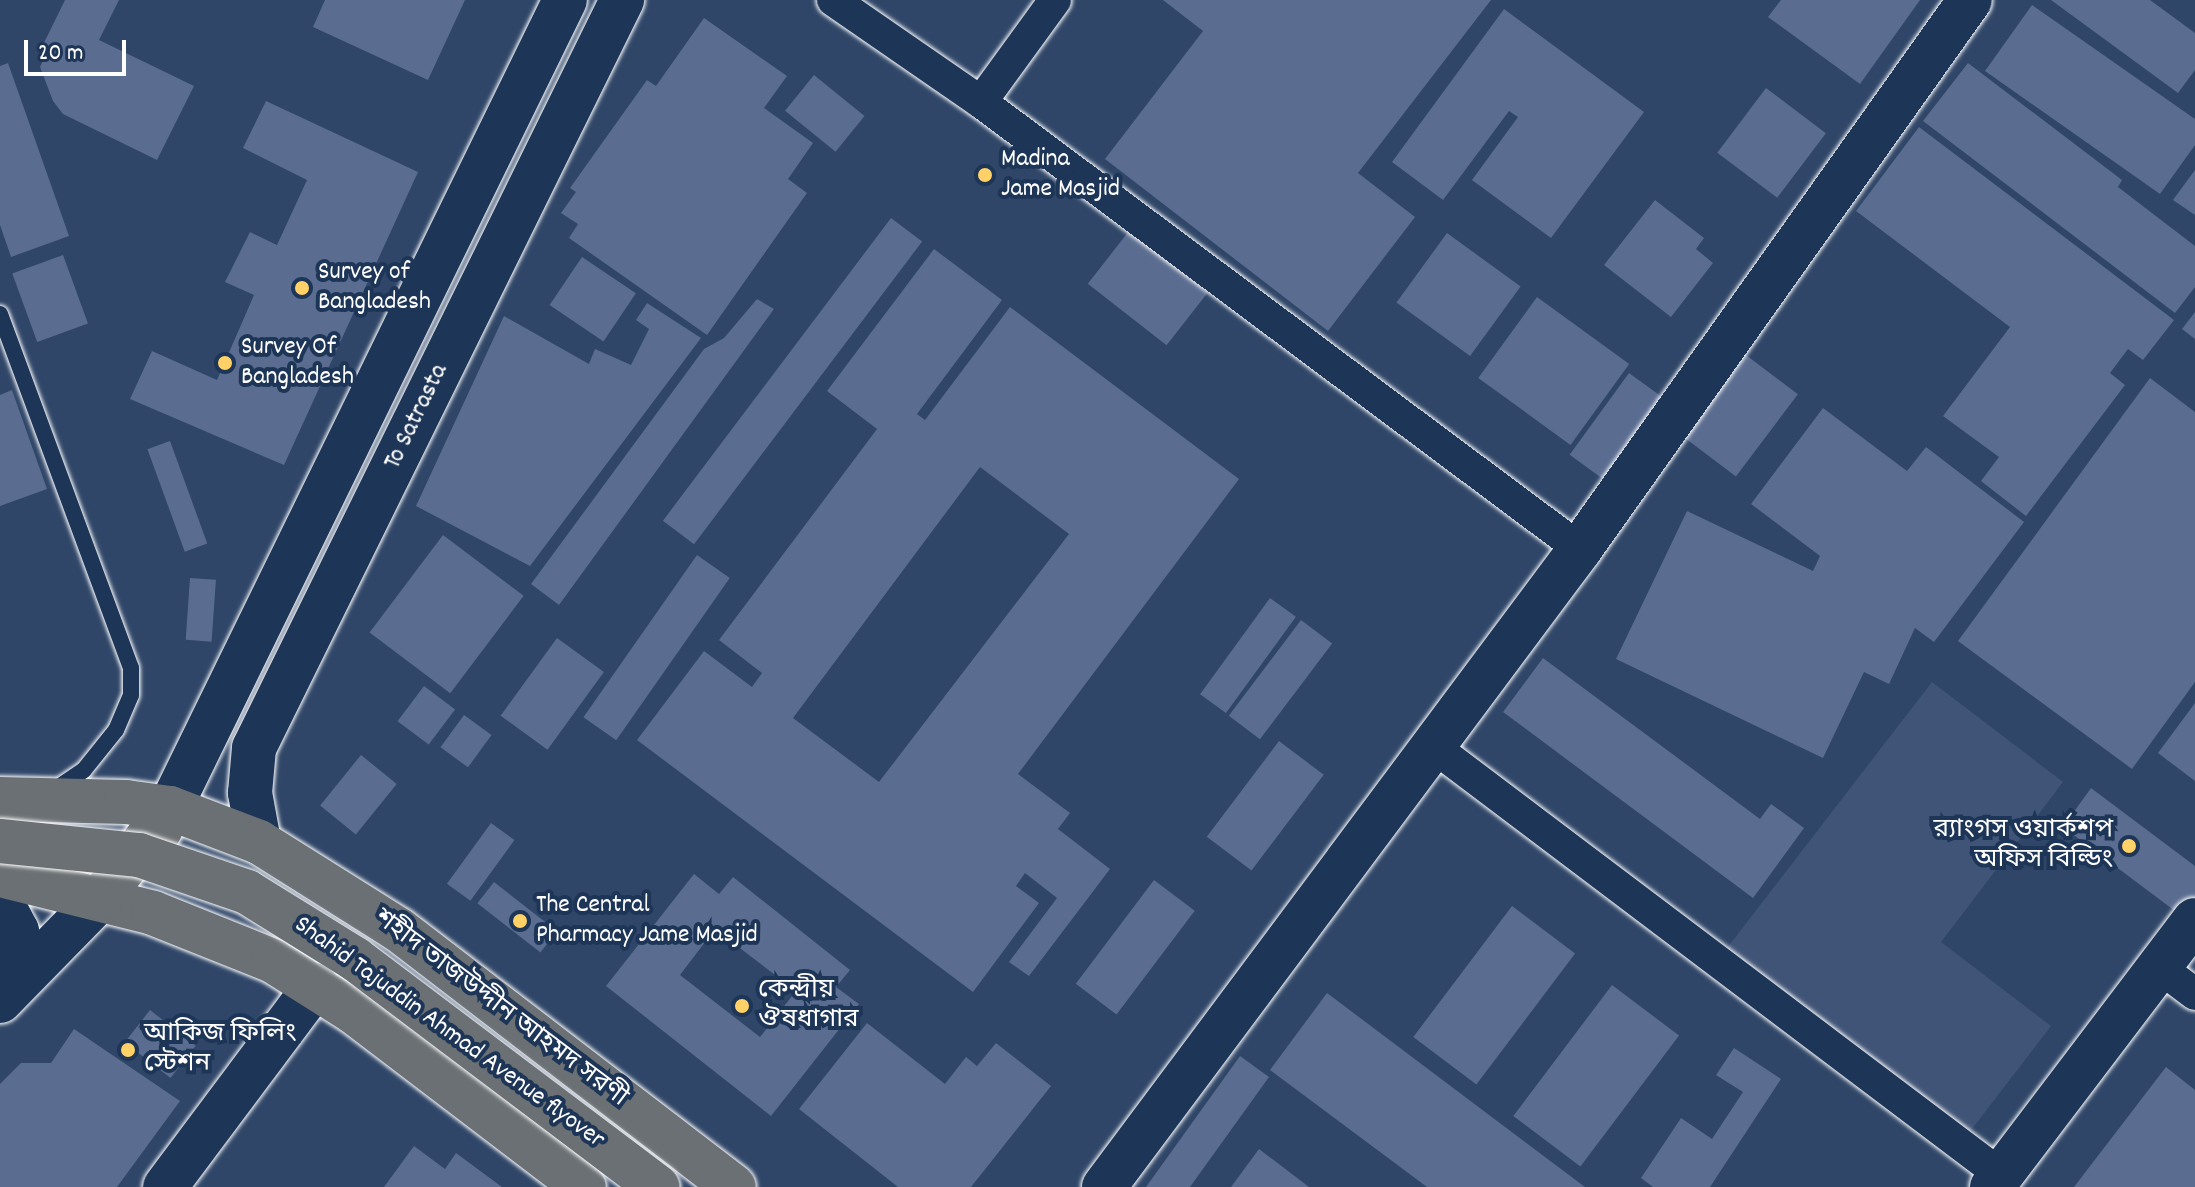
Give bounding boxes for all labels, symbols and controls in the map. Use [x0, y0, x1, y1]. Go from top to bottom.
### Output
scale bar [28, 24, 130, 74]
text: 20 m [38, 37, 84, 71]
place label: Madina Jame Masjid [1001, 144, 1120, 206]
marker: Madina Jame Masjid [976, 166, 994, 184]
place label: Survey of Bangladesh [318, 257, 431, 318]
marker: Survey of Bangladesh [293, 279, 311, 297]
place label: Survey Of Bangladesh [241, 332, 354, 394]
marker: Survey Of Bangladesh [216, 354, 234, 372]
street label: To Satrasta [378, 359, 456, 475]
place label: র‍্যাংগস ওয়ার্কশপ অফিস বিল্ডিং [1934, 815, 2113, 876]
marker: র‍্যাংগস ওয়ার্কশপ অফিস বিল্ডিং [2120, 837, 2138, 855]
place label: The Central Pharmacy Jame Masjid [536, 890, 758, 952]
street label: শহীদ তাজউদ্দীন আহমদ সরণী [367, 903, 633, 1115]
street label: Shahid Tajuddin Ahmad Avenue flyover [288, 910, 610, 1156]
marker: The Central Pharmacy Jame Masjid [511, 912, 529, 930]
place label: কেন্দ্রীয় ঔষধাগার [758, 975, 859, 1036]
marker: কেন্দ্রীয় ঔষধাগার [733, 997, 751, 1015]
place label: আকিজ ফিলিং স্টেশন [144, 1019, 296, 1080]
marker: আকিজ ফিলিং স্টেশন [119, 1041, 137, 1059]

